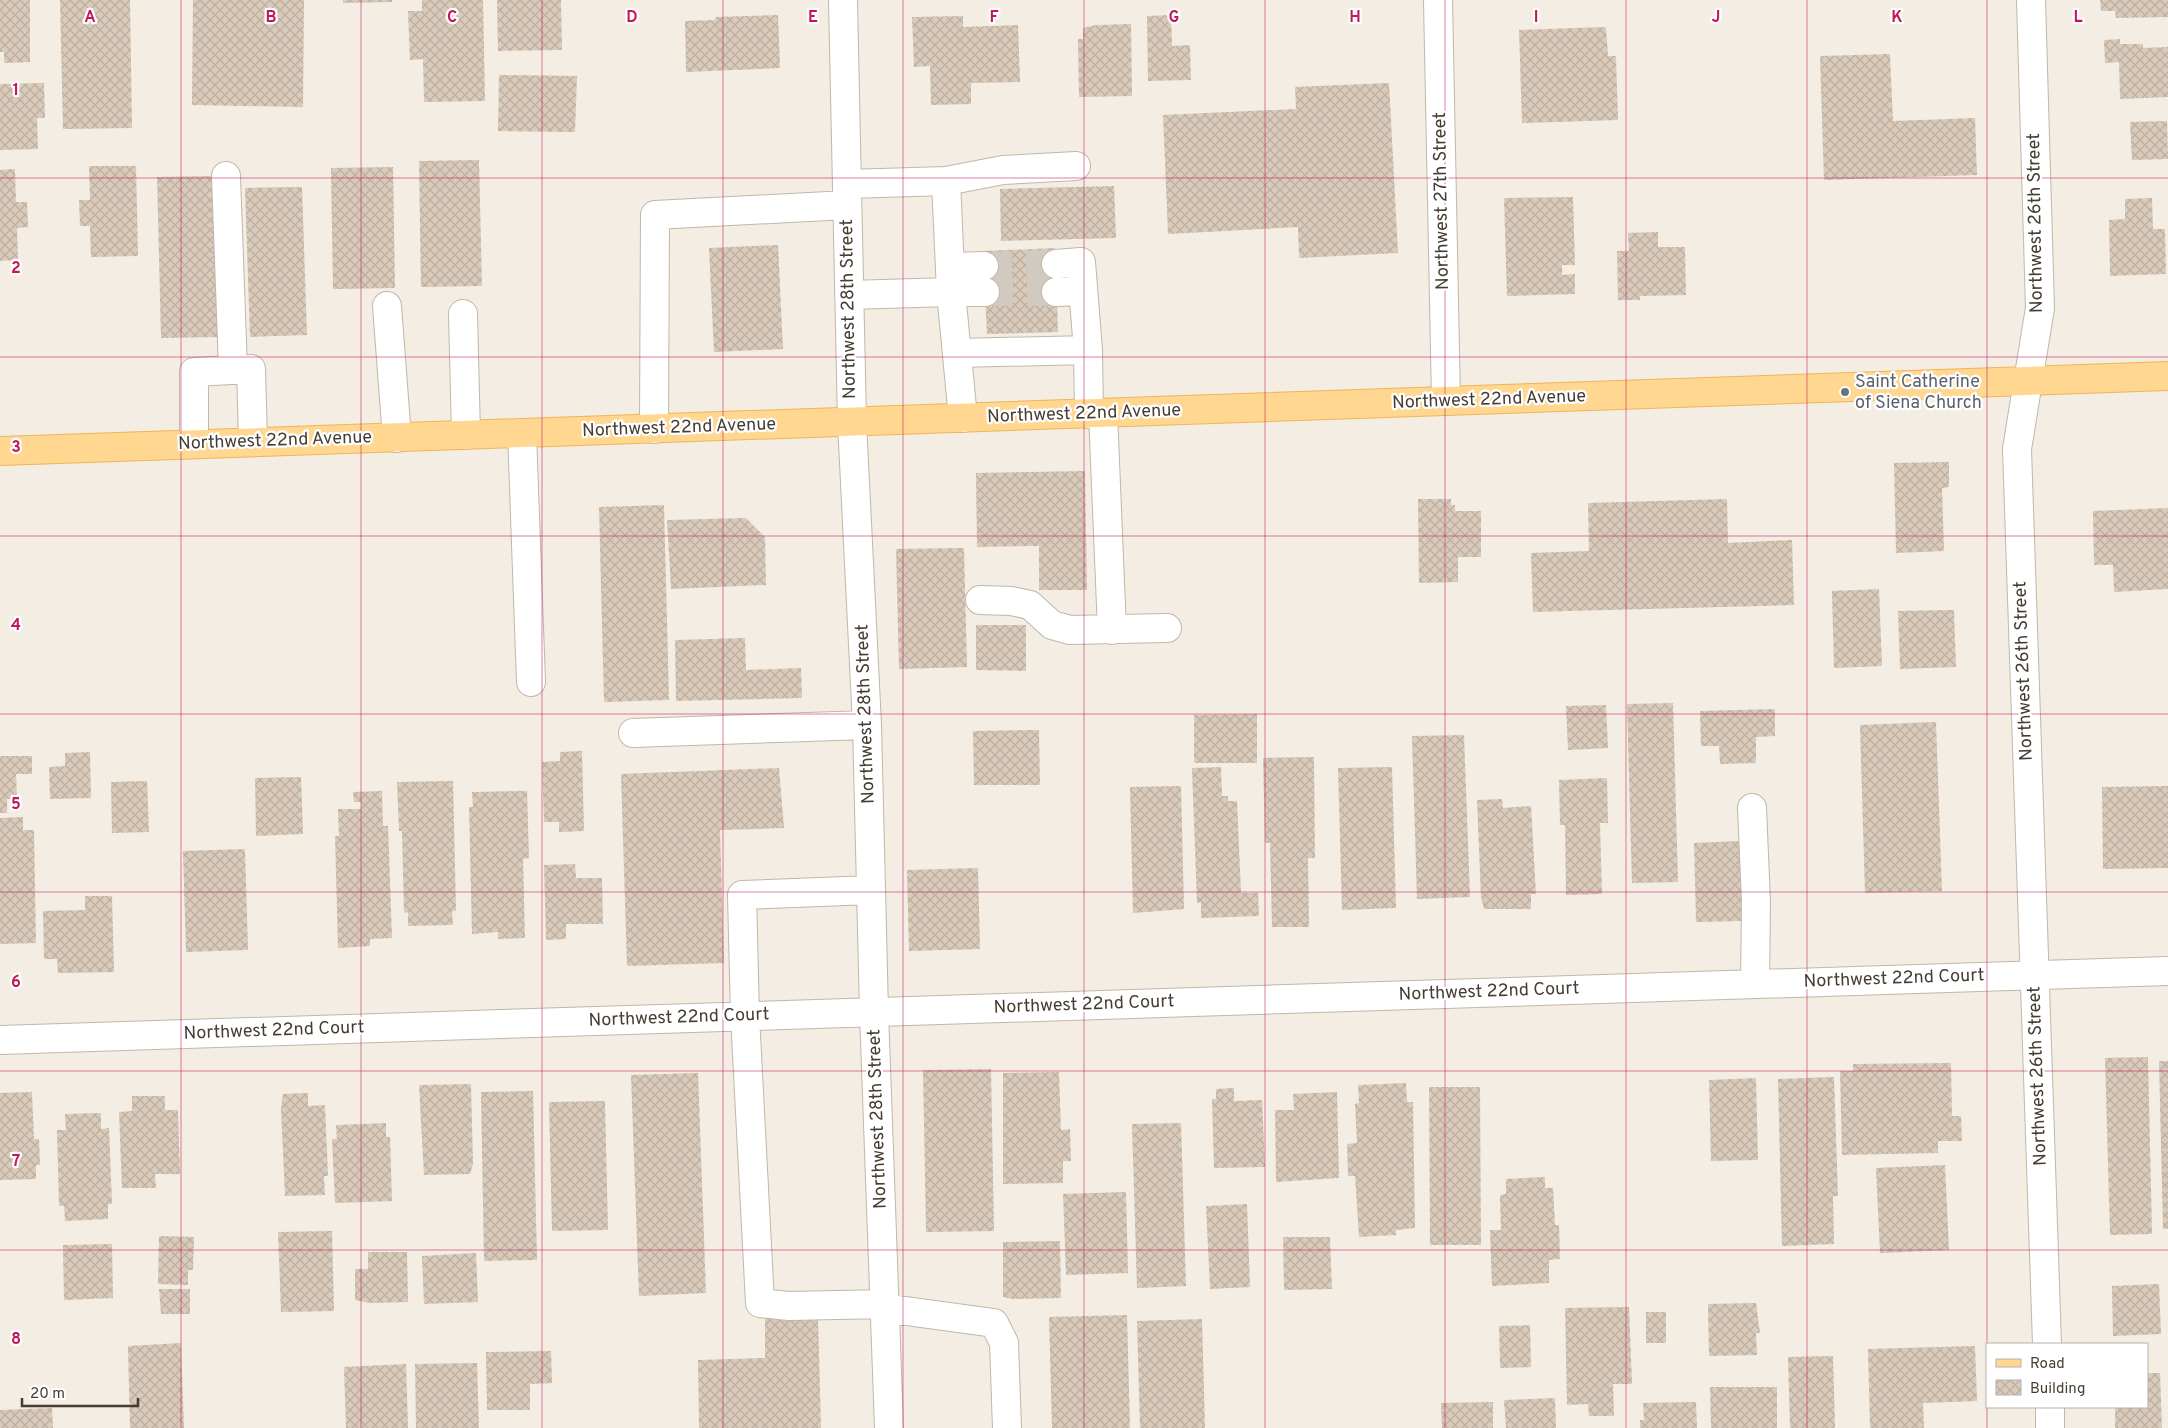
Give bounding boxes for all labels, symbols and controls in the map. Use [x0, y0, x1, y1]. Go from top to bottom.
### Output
text: A [84, 8, 96, 28]
text: B [265, 8, 277, 28]
text: C [447, 8, 457, 28]
text: D [626, 8, 638, 28]
text: E [808, 8, 818, 28]
text: F [989, 8, 999, 28]
text: G [1169, 8, 1179, 28]
text: H [1349, 8, 1361, 28]
text: I [1534, 8, 1538, 28]
text: J [1712, 8, 1720, 28]
text: K [1891, 8, 1903, 28]
text: L [2073, 8, 2083, 28]
text: 1 [13, 81, 19, 101]
street label: Northwest 27th Street [1429, 112, 1455, 290]
street label: Northwest 26th Street [2023, 133, 2049, 313]
street label: Northwest 28th Street [836, 219, 862, 399]
text: 2 [11, 259, 21, 279]
place label: Saint Catherine of Siena Church [1855, 371, 1982, 415]
street label: Northwest 22nd Avenue [1392, 385, 1586, 415]
marker: Saint Catherine of Siena Church [1839, 386, 1851, 398]
street label: Northwest 22nd Avenue [987, 399, 1181, 429]
street label: Northwest 22nd Avenue [582, 413, 776, 443]
street label: Northwest 22nd Avenue [178, 426, 372, 456]
text: 3 [11, 438, 21, 458]
street label: Northwest 26th Street [2009, 581, 2039, 761]
text: 4 [11, 616, 21, 636]
street label: Northwest 28th Street [851, 624, 881, 804]
text: 5 [11, 795, 21, 815]
street label: Northwest 22nd Court [1803, 964, 1985, 994]
text: 6 [11, 973, 21, 993]
street label: Northwest 22nd Court [1398, 977, 1580, 1007]
street label: Northwest 26th Street [2023, 986, 2053, 1166]
street label: Northwest 22nd Court [993, 990, 1175, 1020]
street label: Northwest 22nd Court [588, 1003, 770, 1033]
street label: Northwest 22nd Court [183, 1016, 365, 1046]
street label: Northwest 28th Street [863, 1029, 893, 1209]
text: 7 [12, 1152, 20, 1172]
text: 8 [11, 1330, 21, 1350]
legend [1986, 1343, 2148, 1408]
text: Road [2030, 1355, 2065, 1374]
scale bar [22, 1376, 139, 1408]
text: Building [2030, 1380, 2085, 1399]
text: 20 m [30, 1385, 65, 1404]

